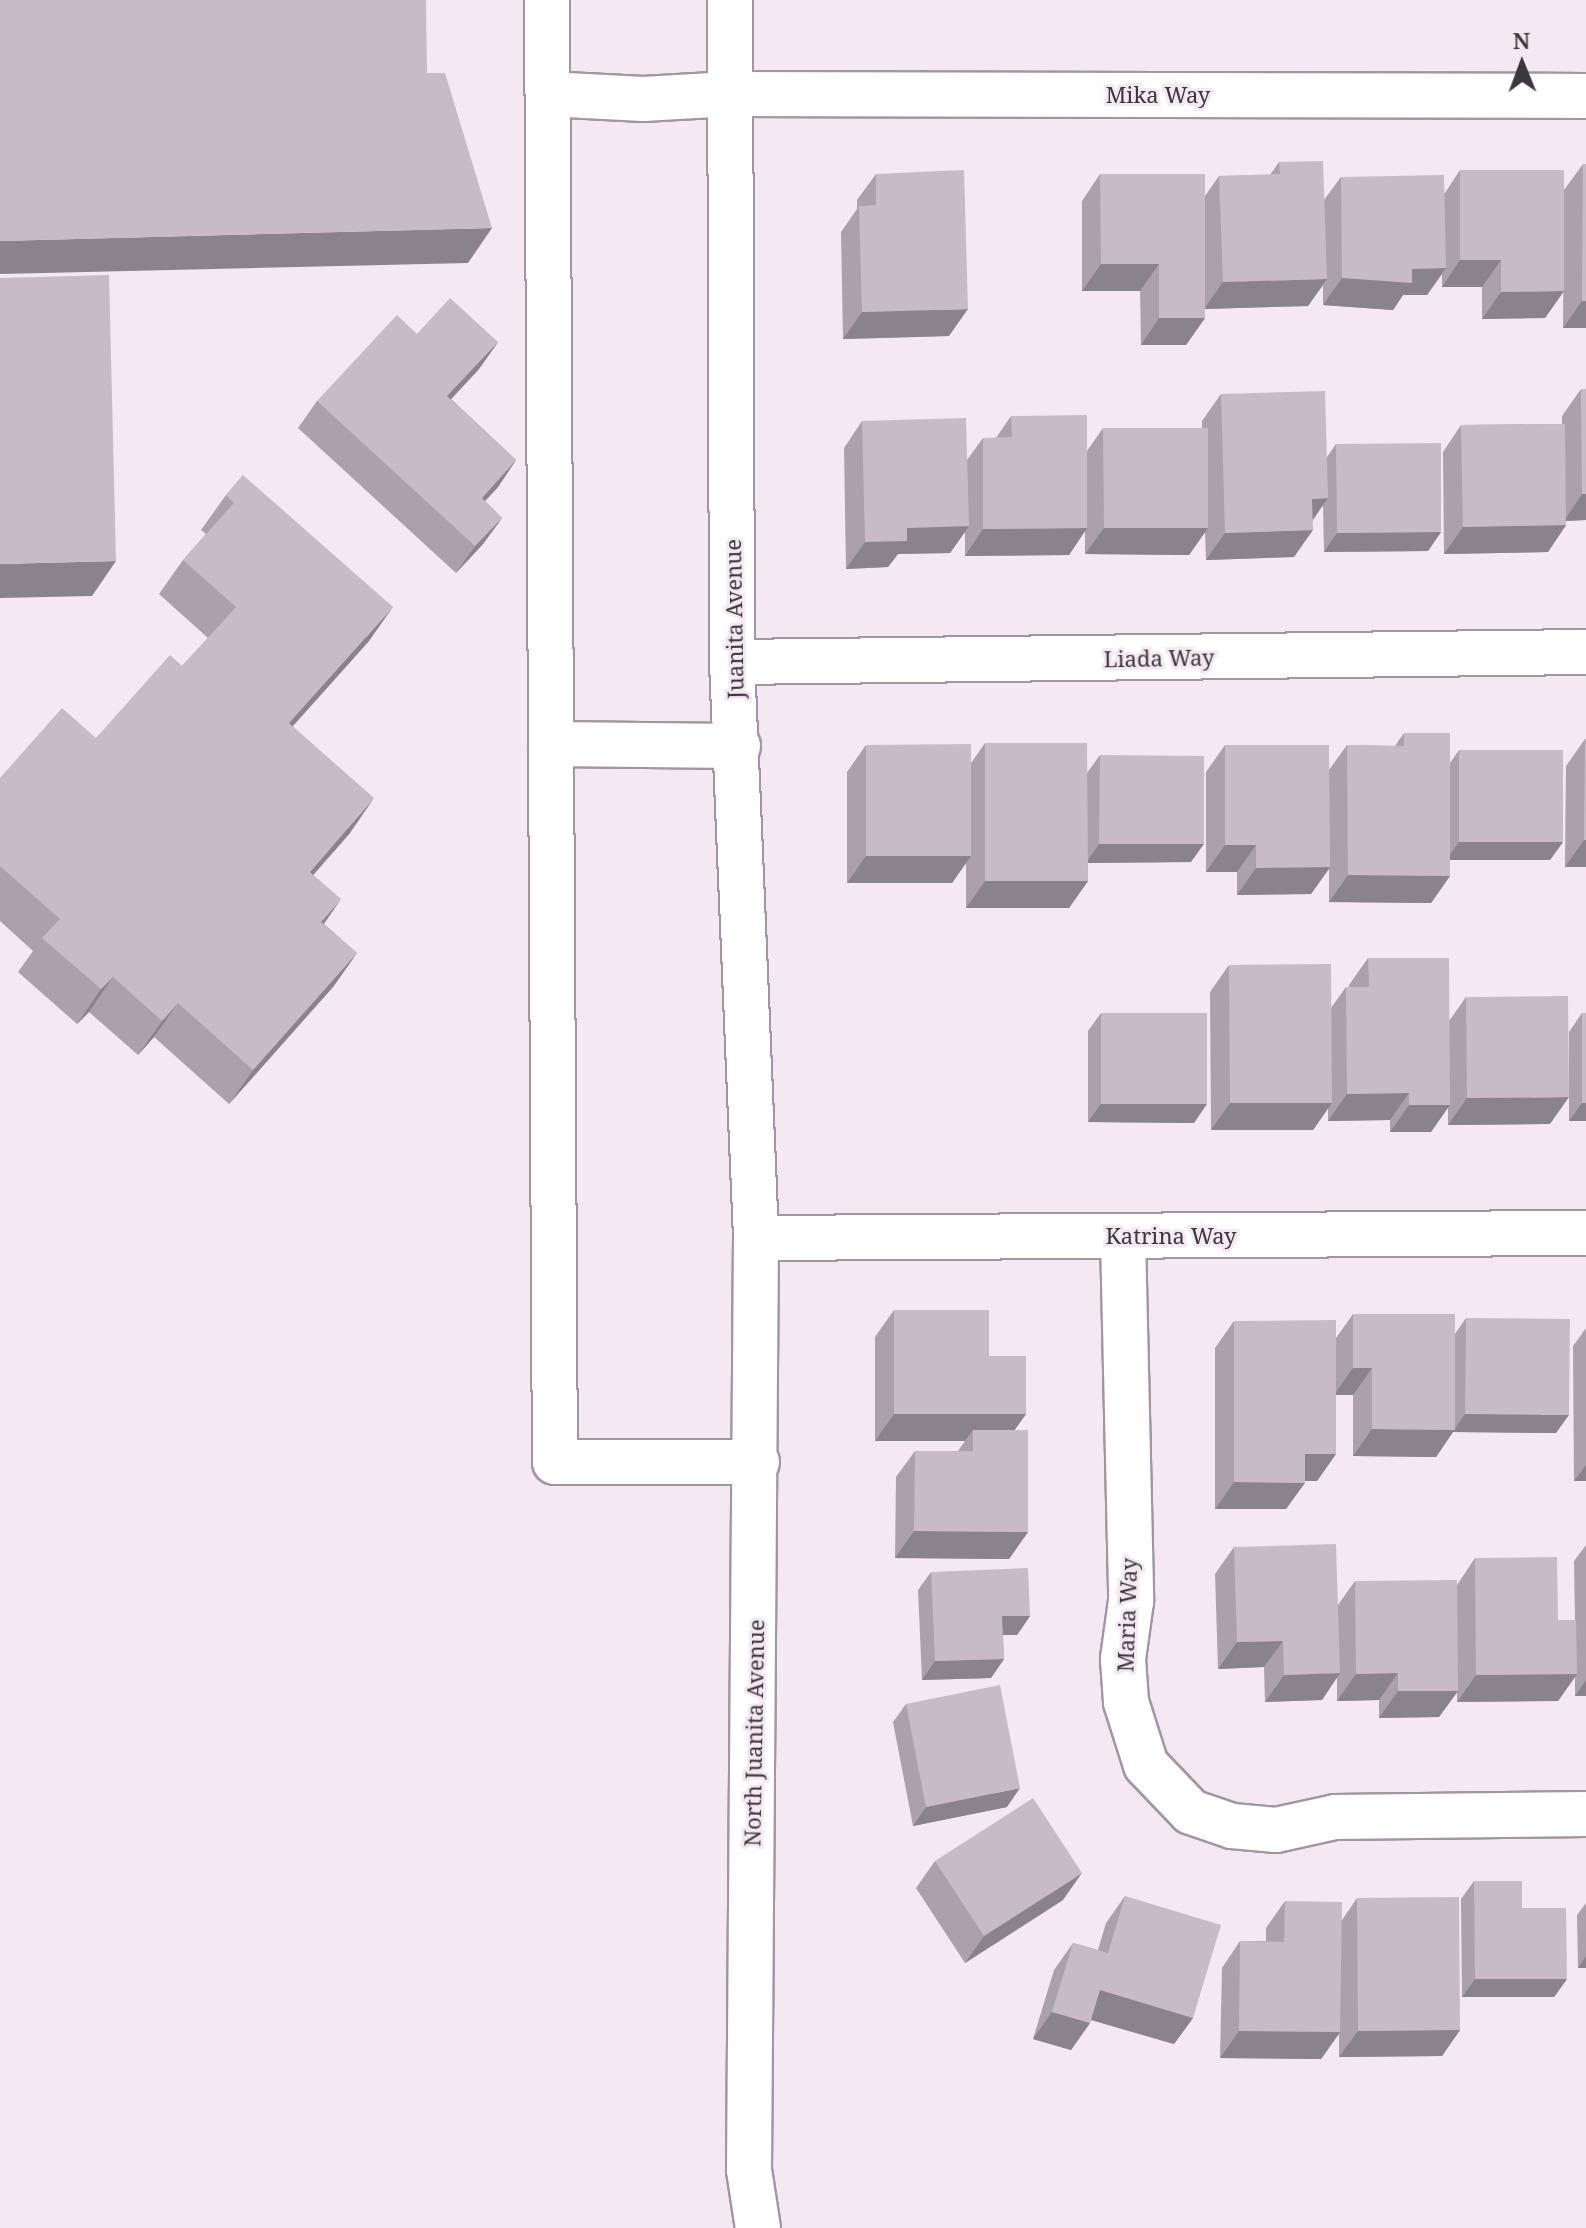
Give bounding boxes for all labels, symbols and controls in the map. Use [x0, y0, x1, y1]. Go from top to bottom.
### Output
north arrow [1482, 24, 1562, 104]
text: N [1513, 25, 1531, 55]
street label: Mika Way [1106, 82, 1210, 108]
street label: Juanita Avenue [719, 539, 749, 699]
street label: Liada Way [1103, 644, 1215, 672]
street label: Katrina Way [1105, 1223, 1237, 1249]
street label: Maria Way [1112, 1557, 1142, 1673]
street label: North Juanita Avenue [739, 1619, 769, 1847]

